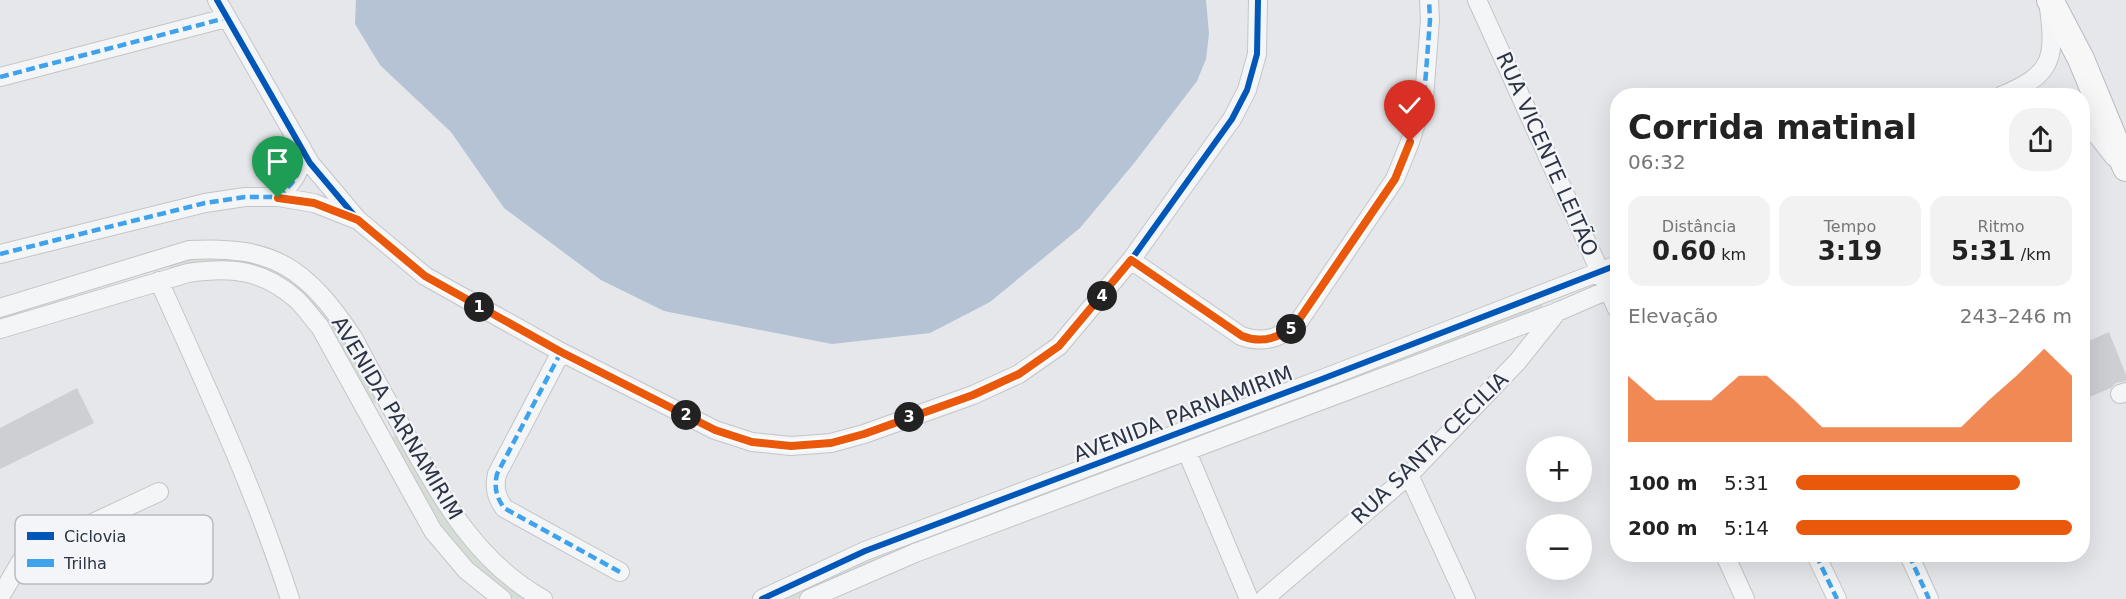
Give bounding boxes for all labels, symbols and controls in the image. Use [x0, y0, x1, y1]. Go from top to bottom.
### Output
street label: RUA VICENTE LEITÃO [1491, 47, 1605, 260]
pin [1384, 80, 1435, 142]
icon: check [1393, 89, 1426, 122]
text: Corrida matinal [1628, 108, 1917, 147]
button: share [2009, 108, 2072, 171]
pin [252, 136, 303, 198]
icon: arrive [261, 145, 294, 178]
text: 06:32 [1628, 150, 1686, 174]
text: Distância [1662, 217, 1736, 236]
text: Tempo [1824, 217, 1876, 236]
text: Ritmo [1977, 217, 2025, 236]
text: 0.60 [1652, 236, 1716, 266]
text: 3:19 [1818, 236, 1882, 266]
text: 5:31 [1951, 236, 2016, 266]
text: km [1716, 245, 1746, 264]
text: /km [2016, 245, 2051, 264]
pin: 4 [1087, 281, 1117, 311]
text: 4 [1096, 286, 1108, 305]
pin: 1 [464, 292, 494, 322]
text: 1 [473, 297, 485, 316]
text: Elevação [1628, 304, 1718, 328]
text: 243–246 m [1960, 304, 2072, 328]
street label: AVENIDA PARNAMIRIM [327, 312, 467, 524]
pin: 5 [1276, 314, 1306, 344]
text: 5 [1285, 319, 1297, 338]
street label: AVENIDA PARNAMIRIM [1070, 361, 1296, 467]
street label: RUA SANTA CECILIA [1347, 367, 1514, 529]
pin: 2 [671, 400, 701, 430]
pin: 3 [894, 402, 924, 432]
text: 2 [680, 405, 692, 424]
text: 3 [903, 407, 915, 426]
map controls [1526, 436, 1592, 580]
button: + [1526, 436, 1592, 502]
text: 100 m [1628, 471, 1698, 495]
text: 5:31 [1724, 471, 1769, 495]
button: − [1526, 514, 1592, 580]
legend [15, 515, 213, 584]
text: 200 m [1628, 516, 1698, 540]
text: 5:14 [1724, 516, 1769, 540]
text: Ciclovia [64, 527, 126, 546]
text: Trilha [63, 554, 107, 573]

